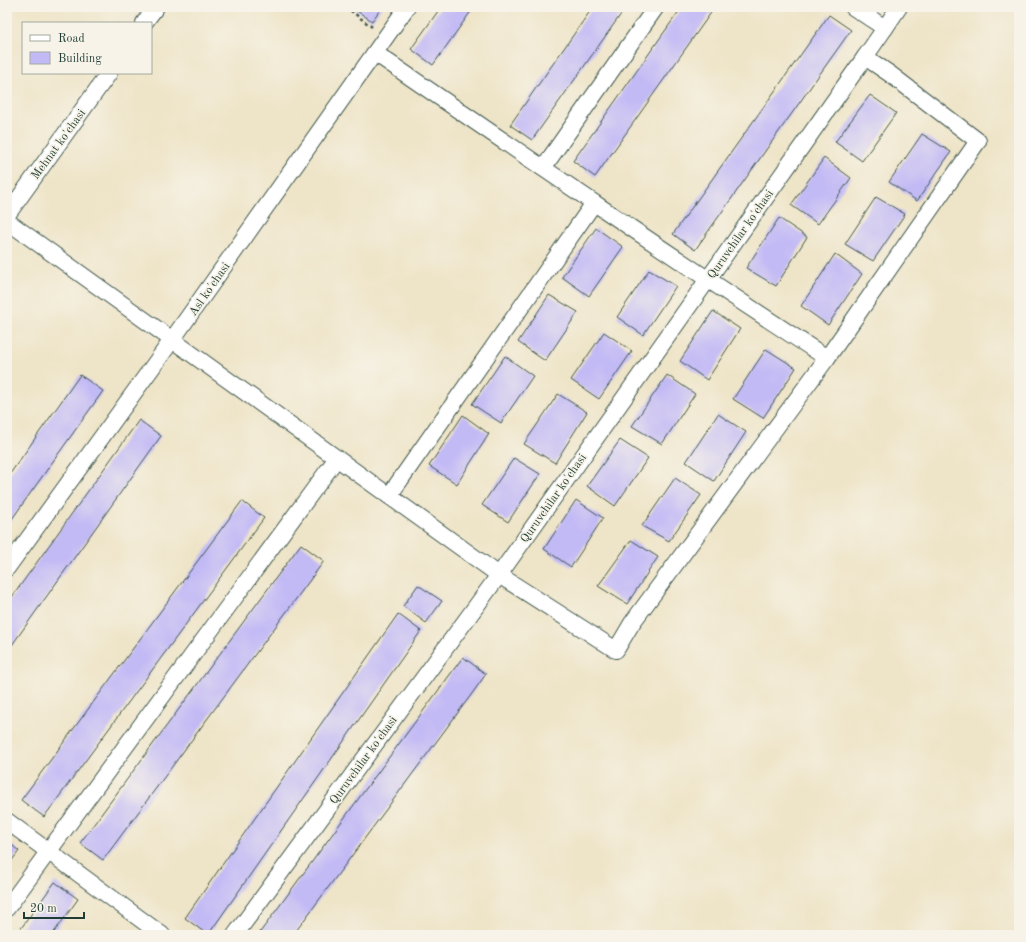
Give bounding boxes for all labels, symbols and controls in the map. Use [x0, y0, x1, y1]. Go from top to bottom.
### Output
legend [22, 22, 152, 74]
text: Road [58, 33, 85, 45]
text: Building [58, 53, 102, 65]
street label: Mehnat ko'chasi [29, 107, 88, 182]
street label: Quruvchilar ko'chasi [706, 188, 776, 281]
street label: Asl ko'chasi [187, 261, 233, 318]
street label: Quruvchilar ko'chasi [519, 452, 589, 545]
street label: Quruvchilar ko'chasi [328, 714, 400, 807]
scale bar [24, 894, 84, 920]
text: 20 m [30, 903, 57, 915]

